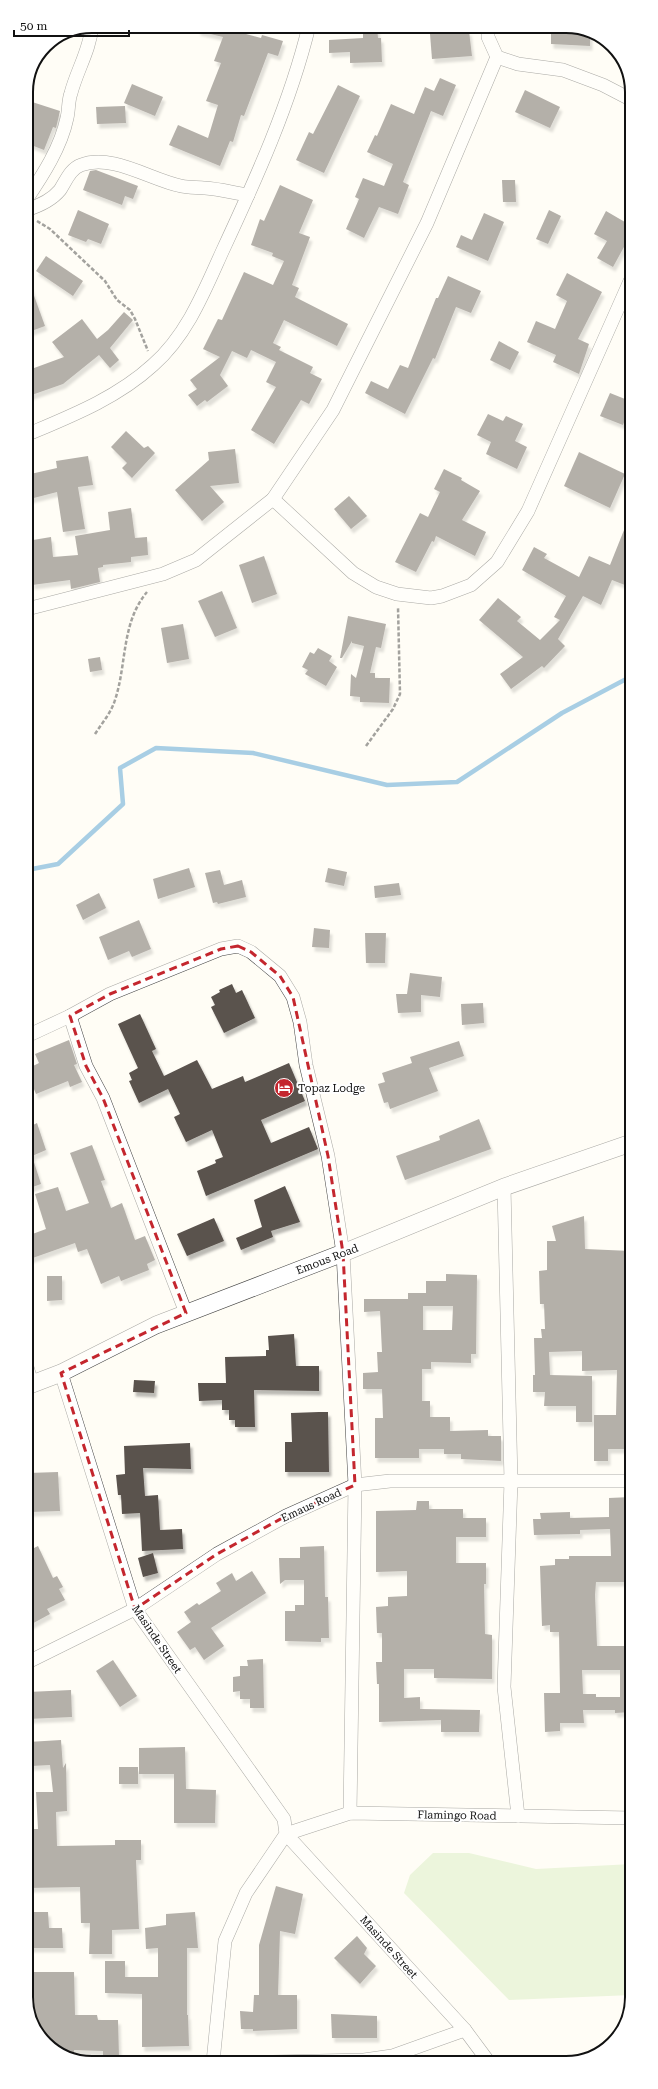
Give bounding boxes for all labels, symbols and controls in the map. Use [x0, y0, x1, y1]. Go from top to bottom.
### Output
scale bar [14, 12, 129, 38]
text: 50 m [20, 19, 47, 33]
hotel icon: Topaz Lodge [273, 1077, 295, 1099]
place label: Topaz Lodge [298, 1082, 365, 1095]
street label: Emous Road [294, 1242, 360, 1277]
street label: Emaus Road [279, 1486, 343, 1525]
street label: Masinde Street [129, 1603, 184, 1676]
street label: Flamingo Road [417, 1808, 497, 1823]
street label: Masinde Street [357, 1913, 420, 1981]

